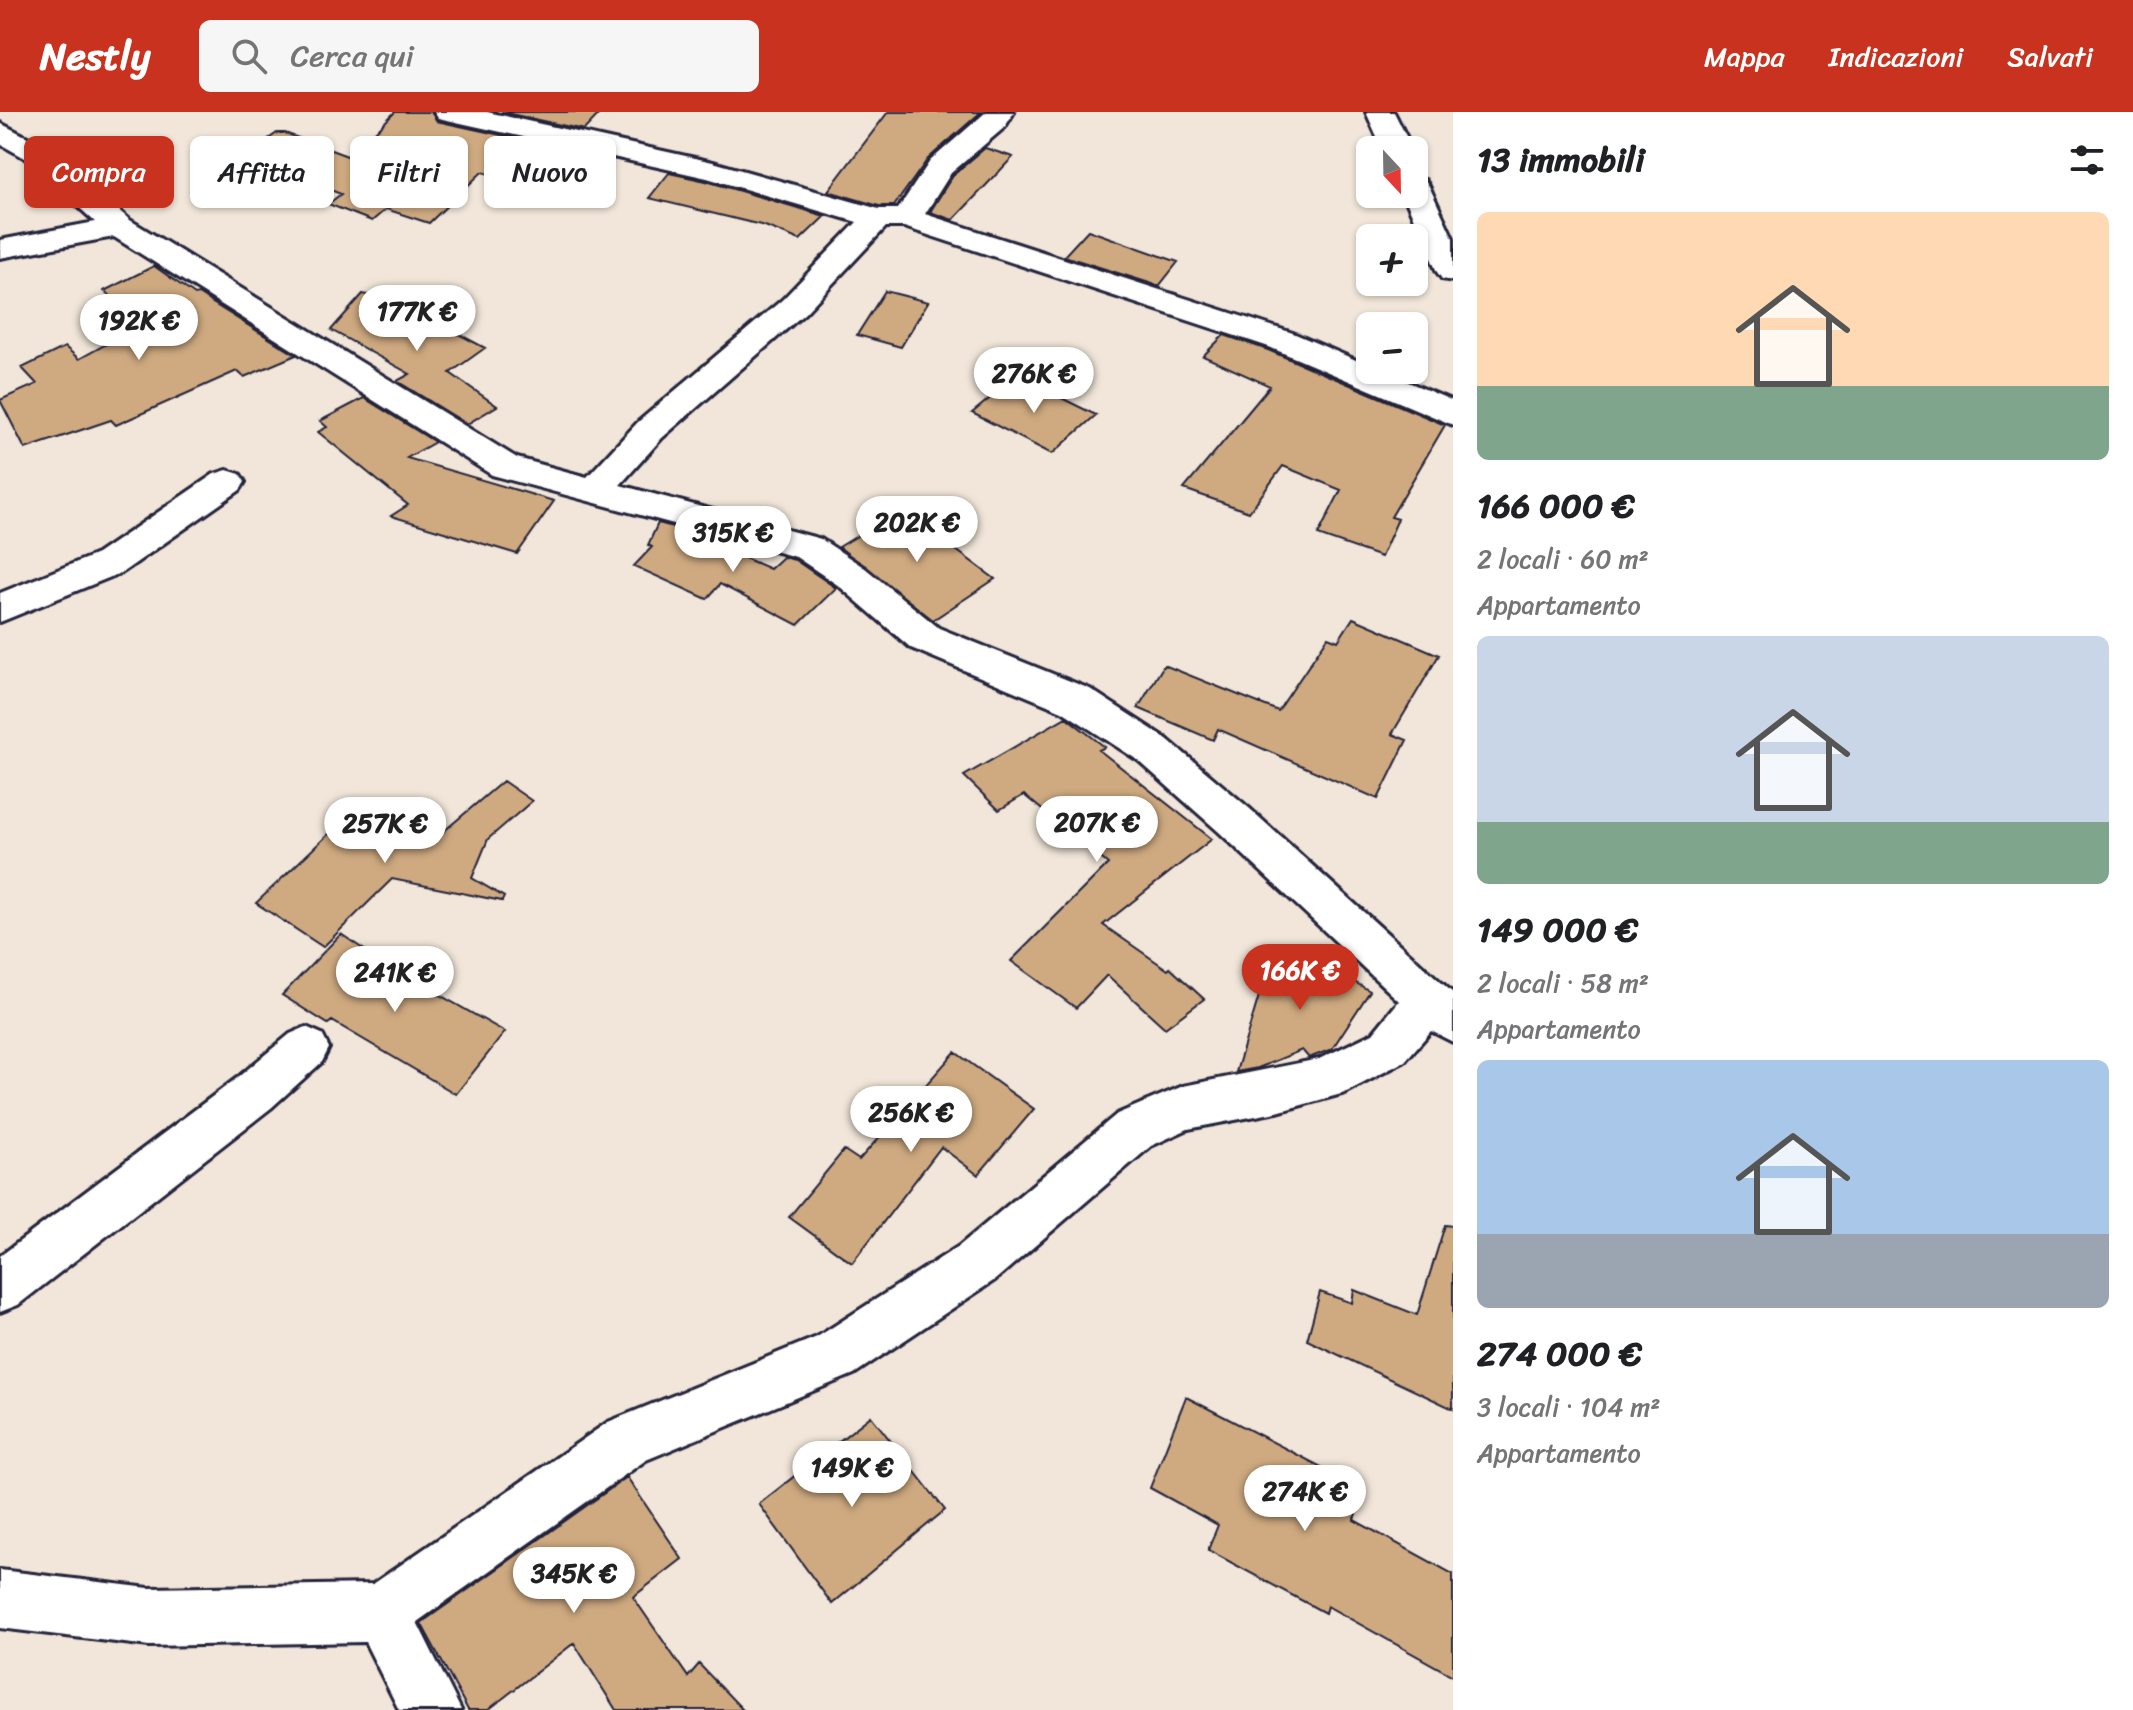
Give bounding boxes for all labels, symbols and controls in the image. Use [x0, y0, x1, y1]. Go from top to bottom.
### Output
search box [199, 20, 759, 92]
text: Nestly [40, 23, 151, 90]
text: Cerca qui [291, 29, 414, 83]
text: Mappa [1704, 32, 1785, 81]
text: Indicazioni [1829, 32, 1963, 81]
text: Salvati [2007, 32, 2093, 81]
icon: search [227, 34, 271, 78]
text: 13 immobili [1477, 130, 1645, 190]
chip: Compra [24, 136, 174, 208]
chip: Affitta [190, 136, 334, 208]
chip: Filtri [350, 136, 468, 208]
chip: Nuovo [484, 136, 616, 208]
north arrow [1356, 136, 1428, 208]
map controls [1356, 136, 1428, 384]
icon: filters [2065, 138, 2109, 182]
button: + [1356, 224, 1428, 296]
icon: home [1721, 264, 1865, 408]
pin: 177K € [352, 285, 482, 353]
text: 177K € [377, 288, 457, 334]
pin: 192K € [74, 294, 204, 362]
text: 192K € [98, 297, 180, 343]
button: − [1356, 312, 1428, 384]
pin: 276K € [969, 347, 1099, 415]
text: 276K € [992, 350, 1076, 396]
text: 166 000 € [1477, 476, 1635, 536]
pin: 202K € [852, 496, 982, 564]
text: 202K € [874, 499, 960, 545]
pin: 315K € [668, 506, 798, 574]
text: 315K € [692, 509, 774, 555]
text: 2 locali · 60 m² [1477, 536, 1649, 582]
text: Appartamento [1477, 582, 1641, 628]
icon: home [1721, 688, 1865, 832]
pin: 207K € [1032, 796, 1162, 864]
pin: 257K € [320, 797, 450, 865]
text: 207K € [1054, 799, 1140, 845]
text: 257K € [342, 800, 428, 846]
text: 149 000 € [1477, 900, 1638, 960]
pin: 166K € [1235, 944, 1365, 1012]
pin: 241K € [330, 946, 460, 1014]
text: 166K € [1260, 947, 1340, 993]
text: 241K € [354, 949, 436, 995]
text: 2 locali · 58 m² [1477, 960, 1649, 1006]
text: Appartamento [1477, 1006, 1641, 1052]
pin: 256K € [846, 1086, 976, 1154]
text: 256K € [868, 1089, 954, 1135]
icon: home [1721, 1112, 1865, 1256]
text: 274 000 € [1477, 1324, 1642, 1384]
text: 3 locali · 104 m² [1477, 1384, 1661, 1430]
text: Appartamento [1477, 1430, 1641, 1476]
pin: 149K € [787, 1441, 917, 1509]
text: 149K € [810, 1444, 894, 1490]
pin: 274K € [1240, 1465, 1370, 1533]
text: 274K € [1262, 1468, 1348, 1514]
pin: 345K € [509, 1547, 639, 1615]
text: 345K € [531, 1550, 617, 1596]

